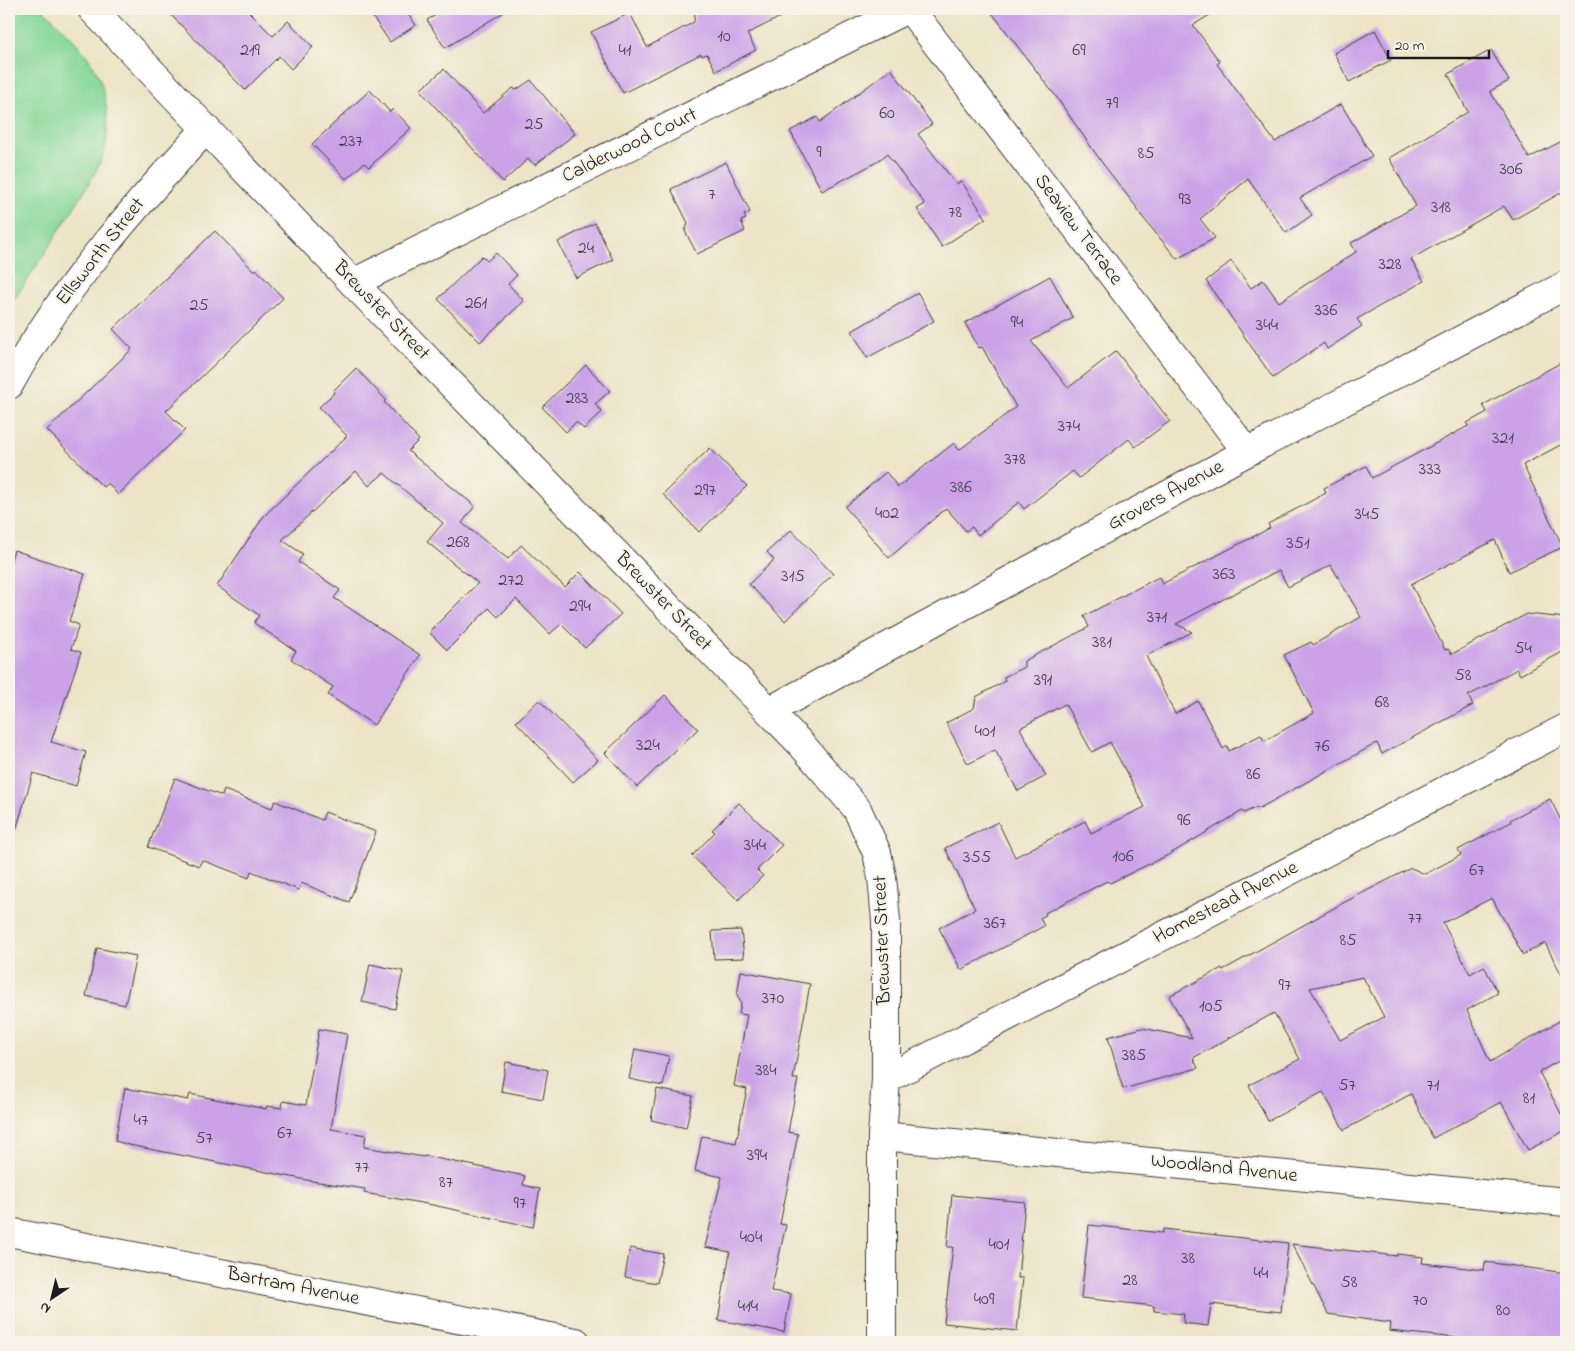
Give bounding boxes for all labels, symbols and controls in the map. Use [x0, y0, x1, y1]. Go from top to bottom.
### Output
house number: 10 [717, 24, 731, 50]
scale bar [1388, 28, 1489, 60]
text: 20 m [1395, 35, 1425, 57]
house number: 219 [240, 38, 261, 64]
house number: 41 [618, 38, 632, 64]
house number: 69 [1072, 38, 1086, 64]
house number: 79 [1106, 91, 1119, 117]
street label: Calderwood Court [557, 101, 703, 191]
house number: 60 [879, 101, 895, 127]
house number: 25 [524, 112, 544, 138]
house number: 237 [339, 129, 363, 155]
house number: 9 [816, 140, 822, 166]
house number: 85 [1137, 141, 1155, 167]
house number: 306 [1499, 157, 1523, 183]
street label: Seaview Terrace [1027, 168, 1129, 292]
house number: 7 [708, 182, 716, 208]
house number: 93 [1179, 187, 1191, 213]
street label: Ellsworth Street [50, 192, 153, 312]
house number: 318 [1431, 195, 1451, 221]
house number: 78 [948, 200, 962, 226]
house number: 24 [578, 236, 595, 262]
house number: 328 [1378, 252, 1402, 278]
street label: Brewster Street [325, 254, 436, 368]
house number: 261 [465, 291, 488, 317]
house number: 25 [189, 293, 209, 319]
house number: 336 [1315, 298, 1337, 324]
house number: 94 [1011, 310, 1024, 336]
house number: 344 [1256, 313, 1279, 339]
house number: 283 [565, 386, 589, 412]
house number: 374 [1058, 414, 1081, 440]
house number: 321 [1492, 426, 1514, 452]
house number: 378 [1004, 447, 1026, 473]
street label: Grovers Avenue [1103, 453, 1229, 539]
house number: 333 [1419, 457, 1441, 483]
house number: 386 [950, 475, 972, 501]
house number: 297 [694, 478, 716, 504]
house number: 402 [875, 501, 899, 527]
house number: 345 [1354, 502, 1380, 528]
house number: 268 [446, 530, 470, 556]
house number: 351 [1286, 531, 1310, 557]
street label: Brewster Street [607, 545, 718, 659]
house number: 363 [1213, 562, 1235, 588]
house number: 315 [781, 564, 805, 590]
house number: 272 [498, 568, 524, 594]
house number: 294 [569, 594, 591, 620]
house number: 371 [1147, 605, 1168, 631]
house number: 381 [1092, 630, 1112, 656]
house number: 54 [1514, 636, 1532, 662]
house number: 58 [1454, 663, 1472, 689]
house number: 391 [1034, 668, 1053, 694]
house number: 68 [1375, 690, 1390, 716]
house number: 401 [975, 719, 996, 745]
house number: 324 [636, 733, 660, 759]
house number: 76 [1314, 734, 1330, 760]
house number: 86 [1246, 762, 1260, 788]
house number: 96 [1177, 808, 1191, 834]
house number: 344 [744, 833, 767, 859]
house number: 106 [1112, 844, 1134, 870]
house number: 355 [963, 845, 991, 871]
street label: Homestead Avenue [1148, 854, 1304, 952]
house number: 67 [1469, 858, 1485, 884]
street label: Brewster Street [866, 875, 900, 1006]
house number: 77 [1408, 906, 1423, 932]
house number: 367 [984, 911, 1007, 937]
house number: 85 [1339, 928, 1357, 954]
house number: 97 [1279, 973, 1292, 999]
house number: 370 [762, 986, 785, 1012]
house number: 105 [1199, 994, 1223, 1020]
house number: 385 [1122, 1043, 1146, 1069]
house number: 384 [755, 1058, 777, 1084]
house number: 57 [1338, 1073, 1356, 1099]
house number: 71 [1426, 1073, 1440, 1099]
house number: 81 [1523, 1086, 1536, 1112]
house number: 47 [134, 1108, 149, 1134]
house number: 67 [277, 1121, 293, 1147]
house number: 57 [195, 1126, 213, 1152]
house number: 394 [747, 1143, 768, 1169]
street label: Woodland Avenue [1149, 1147, 1299, 1191]
house number: 77 [355, 1155, 370, 1181]
house number: 87 [439, 1170, 454, 1196]
house number: 97 [514, 1191, 527, 1217]
house number: 404 [740, 1225, 763, 1251]
house number: 401 [989, 1232, 1010, 1258]
house number: 38 [1181, 1246, 1195, 1272]
street label: Bartram Avenue [223, 1260, 362, 1314]
house number: 44 [1254, 1261, 1269, 1287]
house number: 28 [1122, 1268, 1138, 1294]
house number: 58 [1340, 1270, 1358, 1296]
north arrow [28, 1274, 78, 1324]
house number: 409 [974, 1287, 995, 1313]
house number: 70 [1412, 1288, 1428, 1314]
house number: 414 [738, 1294, 759, 1320]
text: N [36, 1296, 55, 1319]
house number: 80 [1496, 1298, 1510, 1324]

